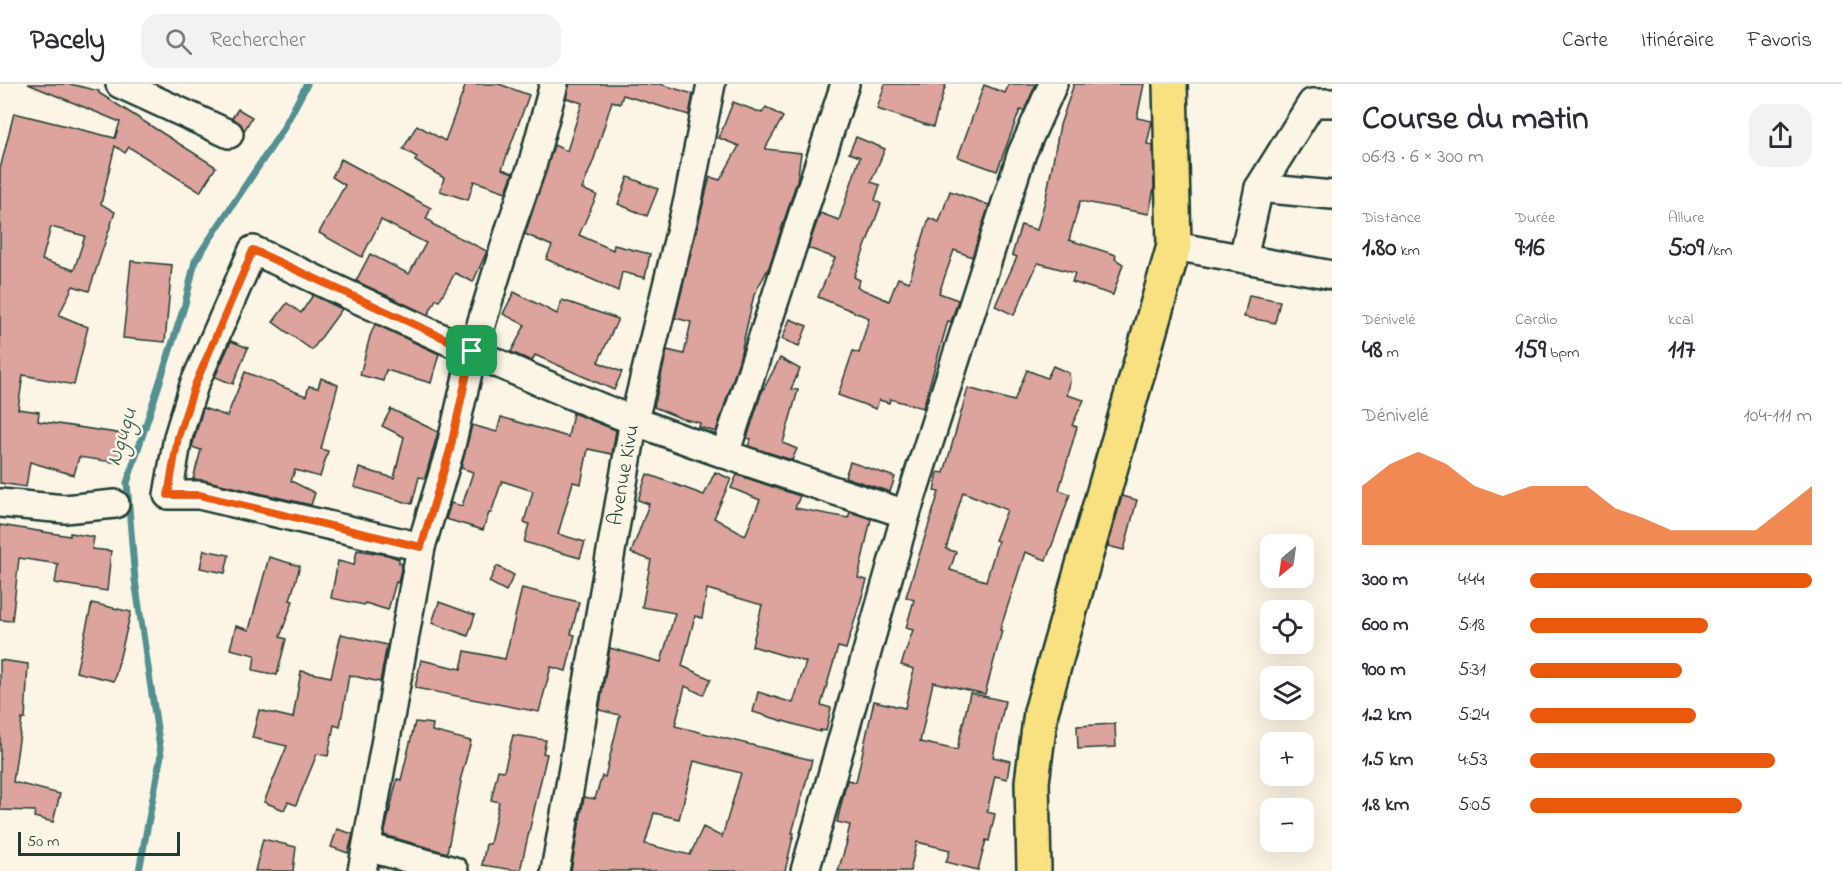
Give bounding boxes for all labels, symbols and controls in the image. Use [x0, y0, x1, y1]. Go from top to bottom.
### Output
search box [141, 14, 561, 68]
text: Pacely [30, 21, 105, 62]
icon: search [162, 25, 195, 58]
text: Rechercher [210, 25, 306, 57]
text: Carte [1562, 26, 1608, 56]
text: Itinéraire [1641, 26, 1714, 56]
text: Favoris [1747, 26, 1812, 56]
text: Course du matin [1362, 96, 1588, 144]
button: share [1749, 104, 1812, 167]
text: 06:13 · 6 × 300 m [1362, 143, 1483, 172]
text: Distance [1362, 206, 1421, 230]
text: Durée [1515, 206, 1555, 230]
text: Allure [1668, 206, 1704, 230]
text: 1.80 [1362, 230, 1397, 268]
text: 9:16 [1515, 230, 1545, 268]
text: 5:09 [1668, 230, 1704, 268]
text: km [1397, 239, 1420, 263]
text: /km [1704, 239, 1733, 263]
text: Dénivelé [1362, 308, 1415, 332]
text: Cardio [1515, 308, 1558, 332]
text: kcal [1668, 308, 1693, 332]
pin [446, 325, 497, 376]
text: 48 [1362, 332, 1382, 370]
text: 159 [1515, 332, 1546, 370]
text: 117 [1668, 332, 1695, 370]
icon: arrive [455, 334, 488, 367]
text: m [1382, 341, 1399, 365]
text: bpm [1546, 341, 1580, 365]
text: Dénivelé [1362, 402, 1429, 431]
text: 104–111 m [1743, 402, 1812, 431]
water label: Ngugu [99, 403, 147, 470]
street label: Avenue Kivu [601, 422, 648, 528]
north arrow [1260, 534, 1314, 588]
map controls [1260, 534, 1314, 852]
text: 300 m [1362, 566, 1408, 595]
text: 4:44 [1458, 566, 1484, 595]
button: locate [1260, 600, 1314, 654]
text: 600 m [1362, 611, 1409, 640]
text: 5:18 [1458, 611, 1485, 640]
text: 900 m [1362, 656, 1406, 685]
text: 5:31 [1458, 656, 1486, 685]
button: layers [1260, 666, 1314, 720]
text: 1.2 km [1362, 701, 1412, 730]
text: 5:24 [1458, 701, 1489, 730]
button: + [1260, 732, 1314, 786]
text: 1.5 km [1362, 746, 1413, 775]
text: 4:53 [1458, 746, 1488, 775]
text: 1.8 km [1362, 791, 1409, 820]
text: 5:05 [1458, 791, 1491, 820]
button: − [1260, 798, 1314, 852]
scale bar [18, 829, 180, 856]
text: 50 m [27, 830, 59, 854]

